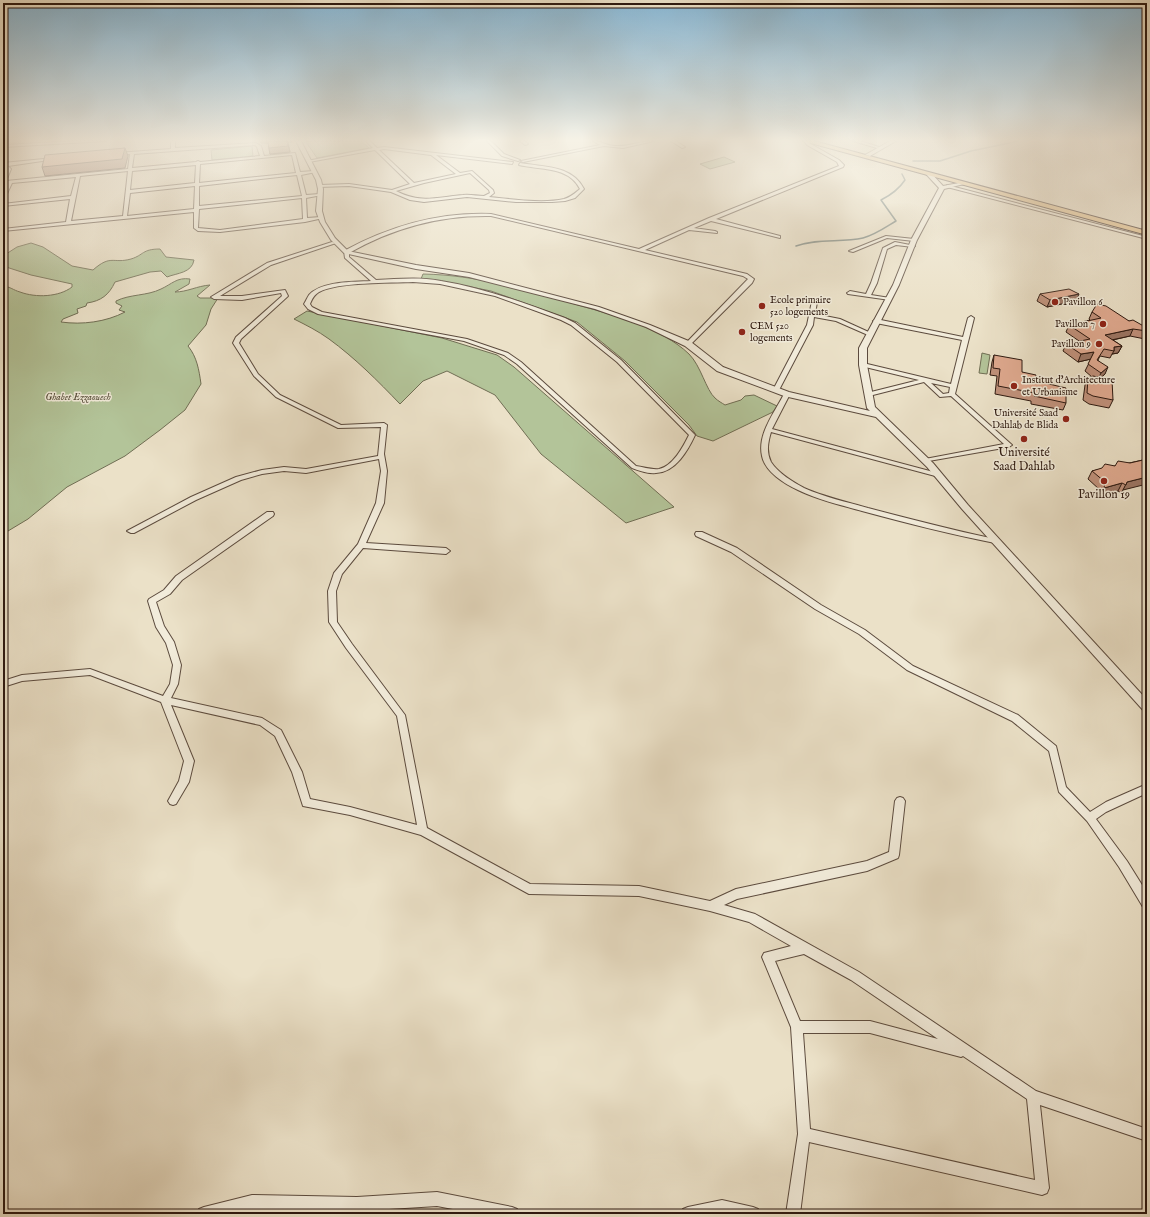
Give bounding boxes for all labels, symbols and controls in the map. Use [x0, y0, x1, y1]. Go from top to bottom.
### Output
place label: Ecole primaire 520 logements [770, 294, 831, 319]
place label: Pavillon 6 [1063, 296, 1103, 309]
marker: Pavillon 6 [1050, 297, 1060, 307]
marker: Ecole primaire 520 logements [757, 301, 767, 311]
place label: Pavillon 7 [1055, 318, 1095, 331]
marker: Pavillon 7 [1098, 319, 1108, 329]
place label: CEM 520 logements [750, 320, 793, 345]
marker: CEM 520 logements [737, 327, 747, 337]
place label: Pavillon 9 [1051, 338, 1091, 351]
marker: Pavillon 9 [1094, 339, 1104, 349]
place label: Institut d'Architecture et Urbanisme [1022, 374, 1115, 399]
marker: Institut d'Architecture et Urbanisme [1009, 381, 1019, 391]
park label: Ghabet Ezzaouech [45, 391, 112, 404]
place label: Université Saad Dahlab de Blida [992, 407, 1059, 432]
marker: Université Saad Dahlab de Blida [1061, 414, 1071, 424]
marker: Université Saad Dahlab [1019, 434, 1029, 444]
place label: Université Saad Dahlab [993, 445, 1055, 474]
marker: Pavillon 19 [1099, 476, 1109, 486]
place label: Pavillon 19 [1078, 487, 1130, 502]

